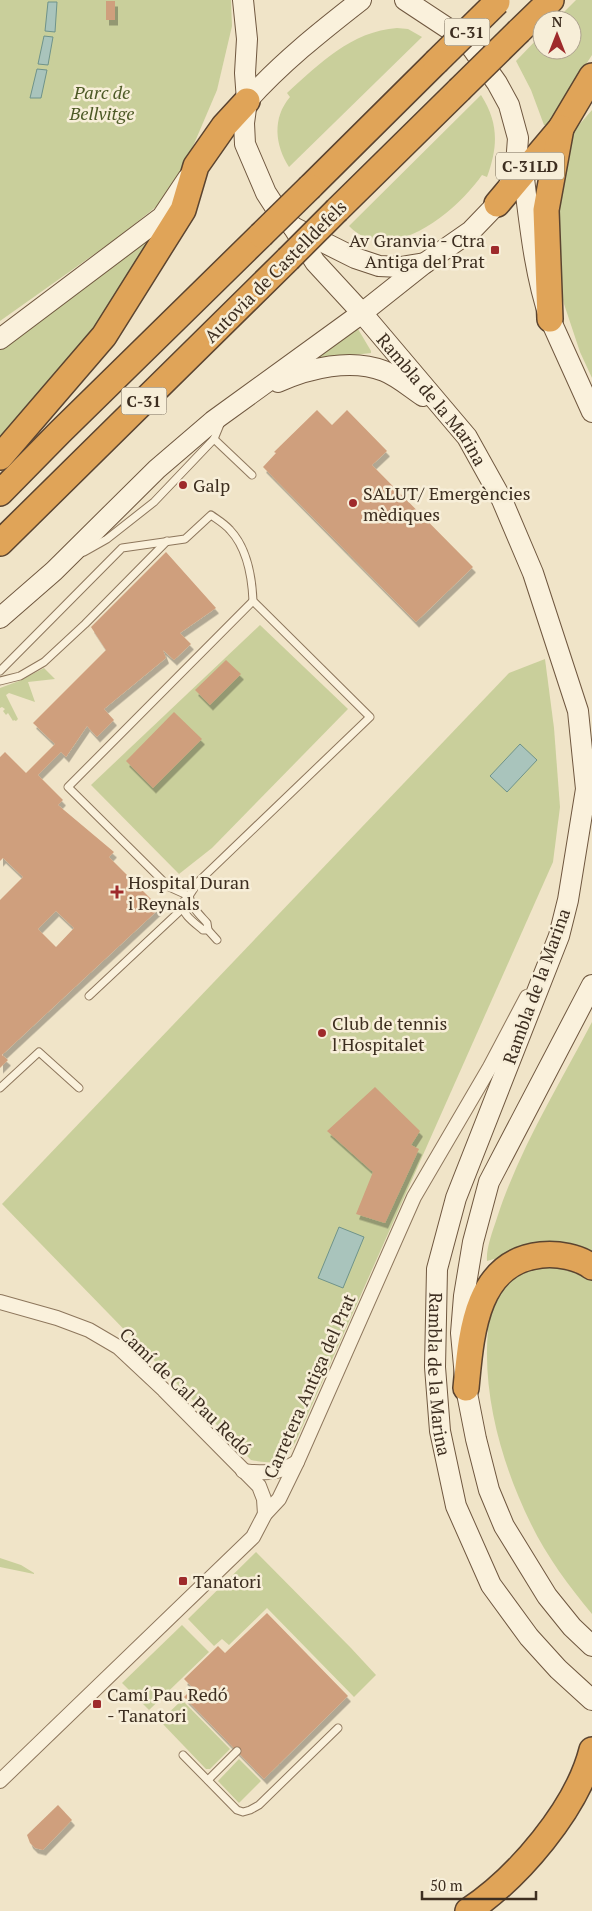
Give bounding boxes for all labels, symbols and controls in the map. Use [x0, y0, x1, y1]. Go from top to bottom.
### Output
north arrow [532, 10, 582, 60]
text: N [552, 12, 563, 31]
road number: C-31 [444, 18, 490, 46]
park label: Parc de Bellvitge [68, 80, 135, 125]
road number: C-31LD [496, 153, 564, 180]
street label: Autovia de Castelldefels [198, 194, 352, 348]
place label: Av Granvia - Ctra Antiga del Prat [349, 228, 485, 273]
marker: Av Granvia - Ctra Antiga del Prat [489, 244, 501, 256]
street label: Rambla de la Marina [372, 328, 492, 470]
road number: C-31 [122, 388, 166, 414]
place label: Galp [193, 473, 230, 497]
marker: Galp [177, 479, 189, 491]
place label: SALUT/ Emergències mèdiques [363, 481, 530, 526]
marker: SALUT/ Emergències mèdiques [347, 497, 359, 509]
place label: Hospital Duran i Reynals [128, 870, 250, 915]
marker: Hospital Duran i Reynals [110, 885, 124, 899]
street label: Rambla de la Marina [497, 905, 575, 1067]
place label: Club de tennis l'Hospitalet [332, 1011, 447, 1056]
marker: Club de tennis l'Hospitalet [316, 1027, 328, 1039]
street label: Carretera Antiga del Prat [257, 1290, 361, 1482]
street label: Rambla de la Marina [423, 1292, 457, 1458]
street label: Camí de Cal Pau Redó [115, 1322, 257, 1460]
place label: Tanatori [193, 1569, 261, 1593]
marker: Tanatori [177, 1575, 189, 1587]
place label: Camí Pau Redó - Tanatori [107, 1682, 228, 1727]
marker: Camí Pau Redó - Tanatori [91, 1698, 103, 1710]
scale bar [422, 1868, 536, 1900]
text: 50 m [430, 1875, 463, 1895]

